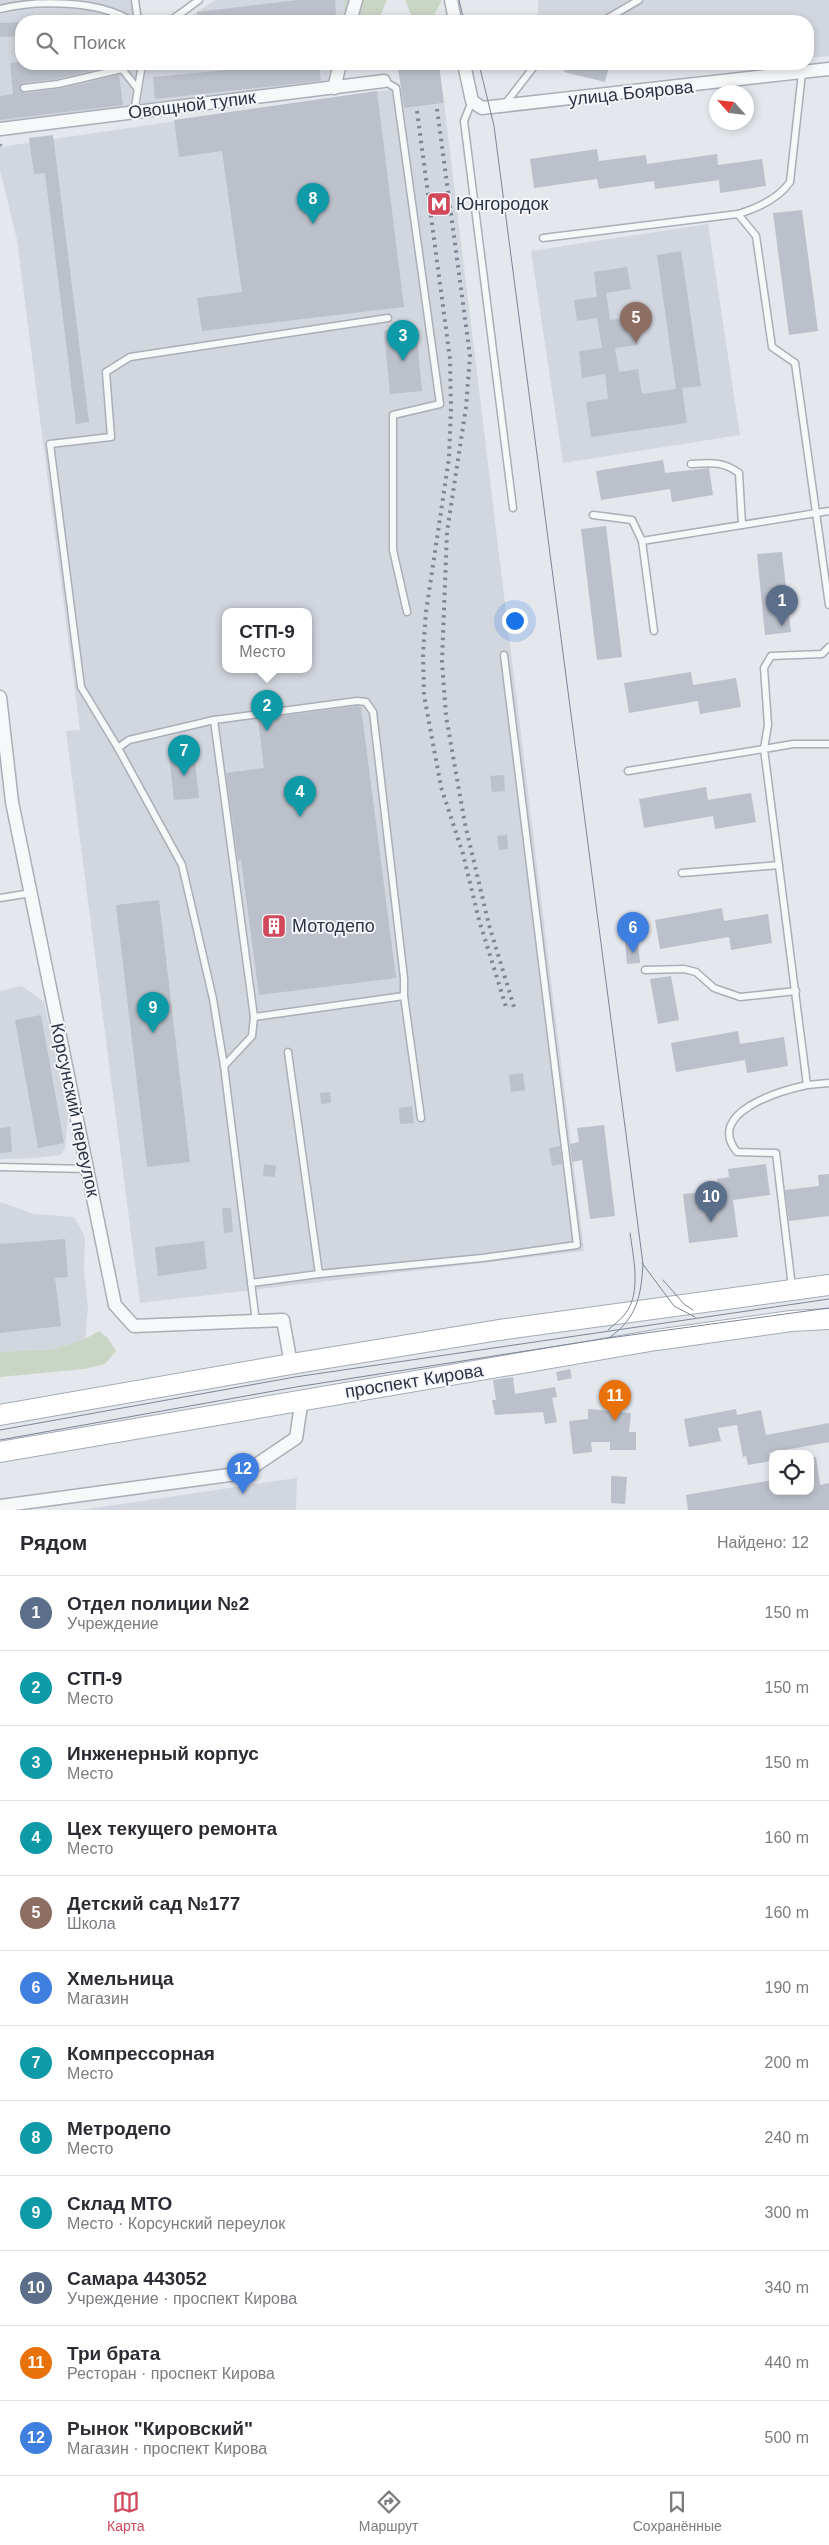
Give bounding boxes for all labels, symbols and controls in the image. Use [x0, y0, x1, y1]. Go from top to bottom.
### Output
search box [15, 15, 814, 70]
icon: search [33, 29, 61, 57]
text: Поиск [73, 32, 126, 53]
street label: улица Боярова [568, 76, 695, 110]
north arrow [709, 85, 754, 130]
street label: Овощной тупик [127, 87, 257, 123]
pin: 8 [297, 183, 329, 224]
metro station icon: Юнгородок [426, 191, 452, 217]
place label: Юнгородок [456, 194, 548, 214]
pin: 5 [620, 302, 652, 343]
pin: 3 [387, 320, 419, 361]
pin: 1 [766, 585, 798, 626]
popup [222, 608, 312, 673]
your location [502, 608, 528, 634]
text: СТП-9 [239, 621, 295, 642]
text: Место [239, 643, 286, 660]
pin: 2 [251, 690, 283, 731]
pin: 7 [168, 735, 200, 776]
pin: 4 [284, 776, 316, 817]
pin: 6 [617, 912, 649, 953]
building icon: Мотодепо [261, 913, 287, 939]
place label: Мотодепо [292, 916, 375, 936]
pin: 9 [137, 992, 169, 1033]
street label: Корсунский переулок [47, 1021, 103, 1199]
pin: 10 [695, 1181, 727, 1222]
street label: проспект Кирова [343, 1360, 486, 1402]
pin: 11 [599, 1380, 631, 1421]
map controls [769, 1450, 814, 1495]
button: locate [769, 1450, 814, 1495]
pin: 12 [227, 1453, 259, 1494]
text: Рядом [20, 1531, 87, 1554]
text: Найдено: 12 [717, 1534, 809, 1551]
text: Отдел полиции №2 [67, 1593, 249, 1614]
text: 1 [32, 1604, 40, 1621]
text: 150 m [765, 1604, 809, 1621]
text: Учреждение [67, 1615, 159, 1632]
text: СТП-9 [67, 1668, 122, 1689]
text: 2 [32, 1679, 40, 1696]
text: 150 m [765, 1679, 809, 1696]
text: Место [67, 1690, 113, 1707]
text: Инженерный корпус [67, 1743, 259, 1764]
text: 3 [32, 1754, 40, 1771]
text: 150 m [765, 1754, 809, 1771]
text: Место [67, 1765, 113, 1782]
text: Цех текущего ремонта [67, 1818, 277, 1839]
text: 4 [32, 1829, 40, 1846]
text: 160 m [765, 1829, 809, 1846]
text: Место [67, 1840, 113, 1857]
text: Детский сад №177 [67, 1893, 240, 1914]
text: 5 [32, 1904, 40, 1921]
text: 160 m [765, 1904, 809, 1921]
text: Школа [67, 1915, 116, 1932]
text: Хмельница [67, 1968, 174, 1989]
text: 6 [32, 1979, 40, 1996]
text: 190 m [765, 1979, 809, 1996]
text: Магазин [67, 1990, 129, 2007]
text: Компрессорная [67, 2043, 215, 2064]
text: 7 [32, 2054, 40, 2071]
text: 200 m [765, 2054, 809, 2071]
text: Место [67, 2065, 113, 2082]
text: Метродепо [67, 2118, 171, 2139]
text: 8 [32, 2129, 40, 2146]
text: 240 m [765, 2129, 809, 2146]
text: Место [67, 2140, 113, 2157]
text: Склад МТО [67, 2193, 172, 2214]
text: 9 [32, 2204, 40, 2221]
text: 300 m [765, 2204, 809, 2221]
text: Место · Корсунский переулок [67, 2215, 285, 2232]
text: Самара 443052 [67, 2268, 207, 2289]
text: 10 [27, 2279, 45, 2296]
text: 340 m [765, 2279, 809, 2296]
text: Учреждение · проспект Кирова [67, 2290, 297, 2307]
text: Три брата [67, 2343, 160, 2364]
text: 11 [28, 2354, 44, 2371]
text: 440 m [765, 2354, 809, 2371]
text: Ресторан · проспект Кирова [67, 2365, 275, 2382]
text: Рынок "Кировский" [67, 2418, 253, 2439]
text: 12 [27, 2429, 45, 2446]
text: 500 m [765, 2429, 809, 2446]
text: Магазин · проспект Кирова [67, 2440, 267, 2457]
tab: Карта [107, 2488, 145, 2534]
tab: Маршрут [359, 2488, 418, 2534]
tab: Сохранённые [633, 2488, 722, 2534]

